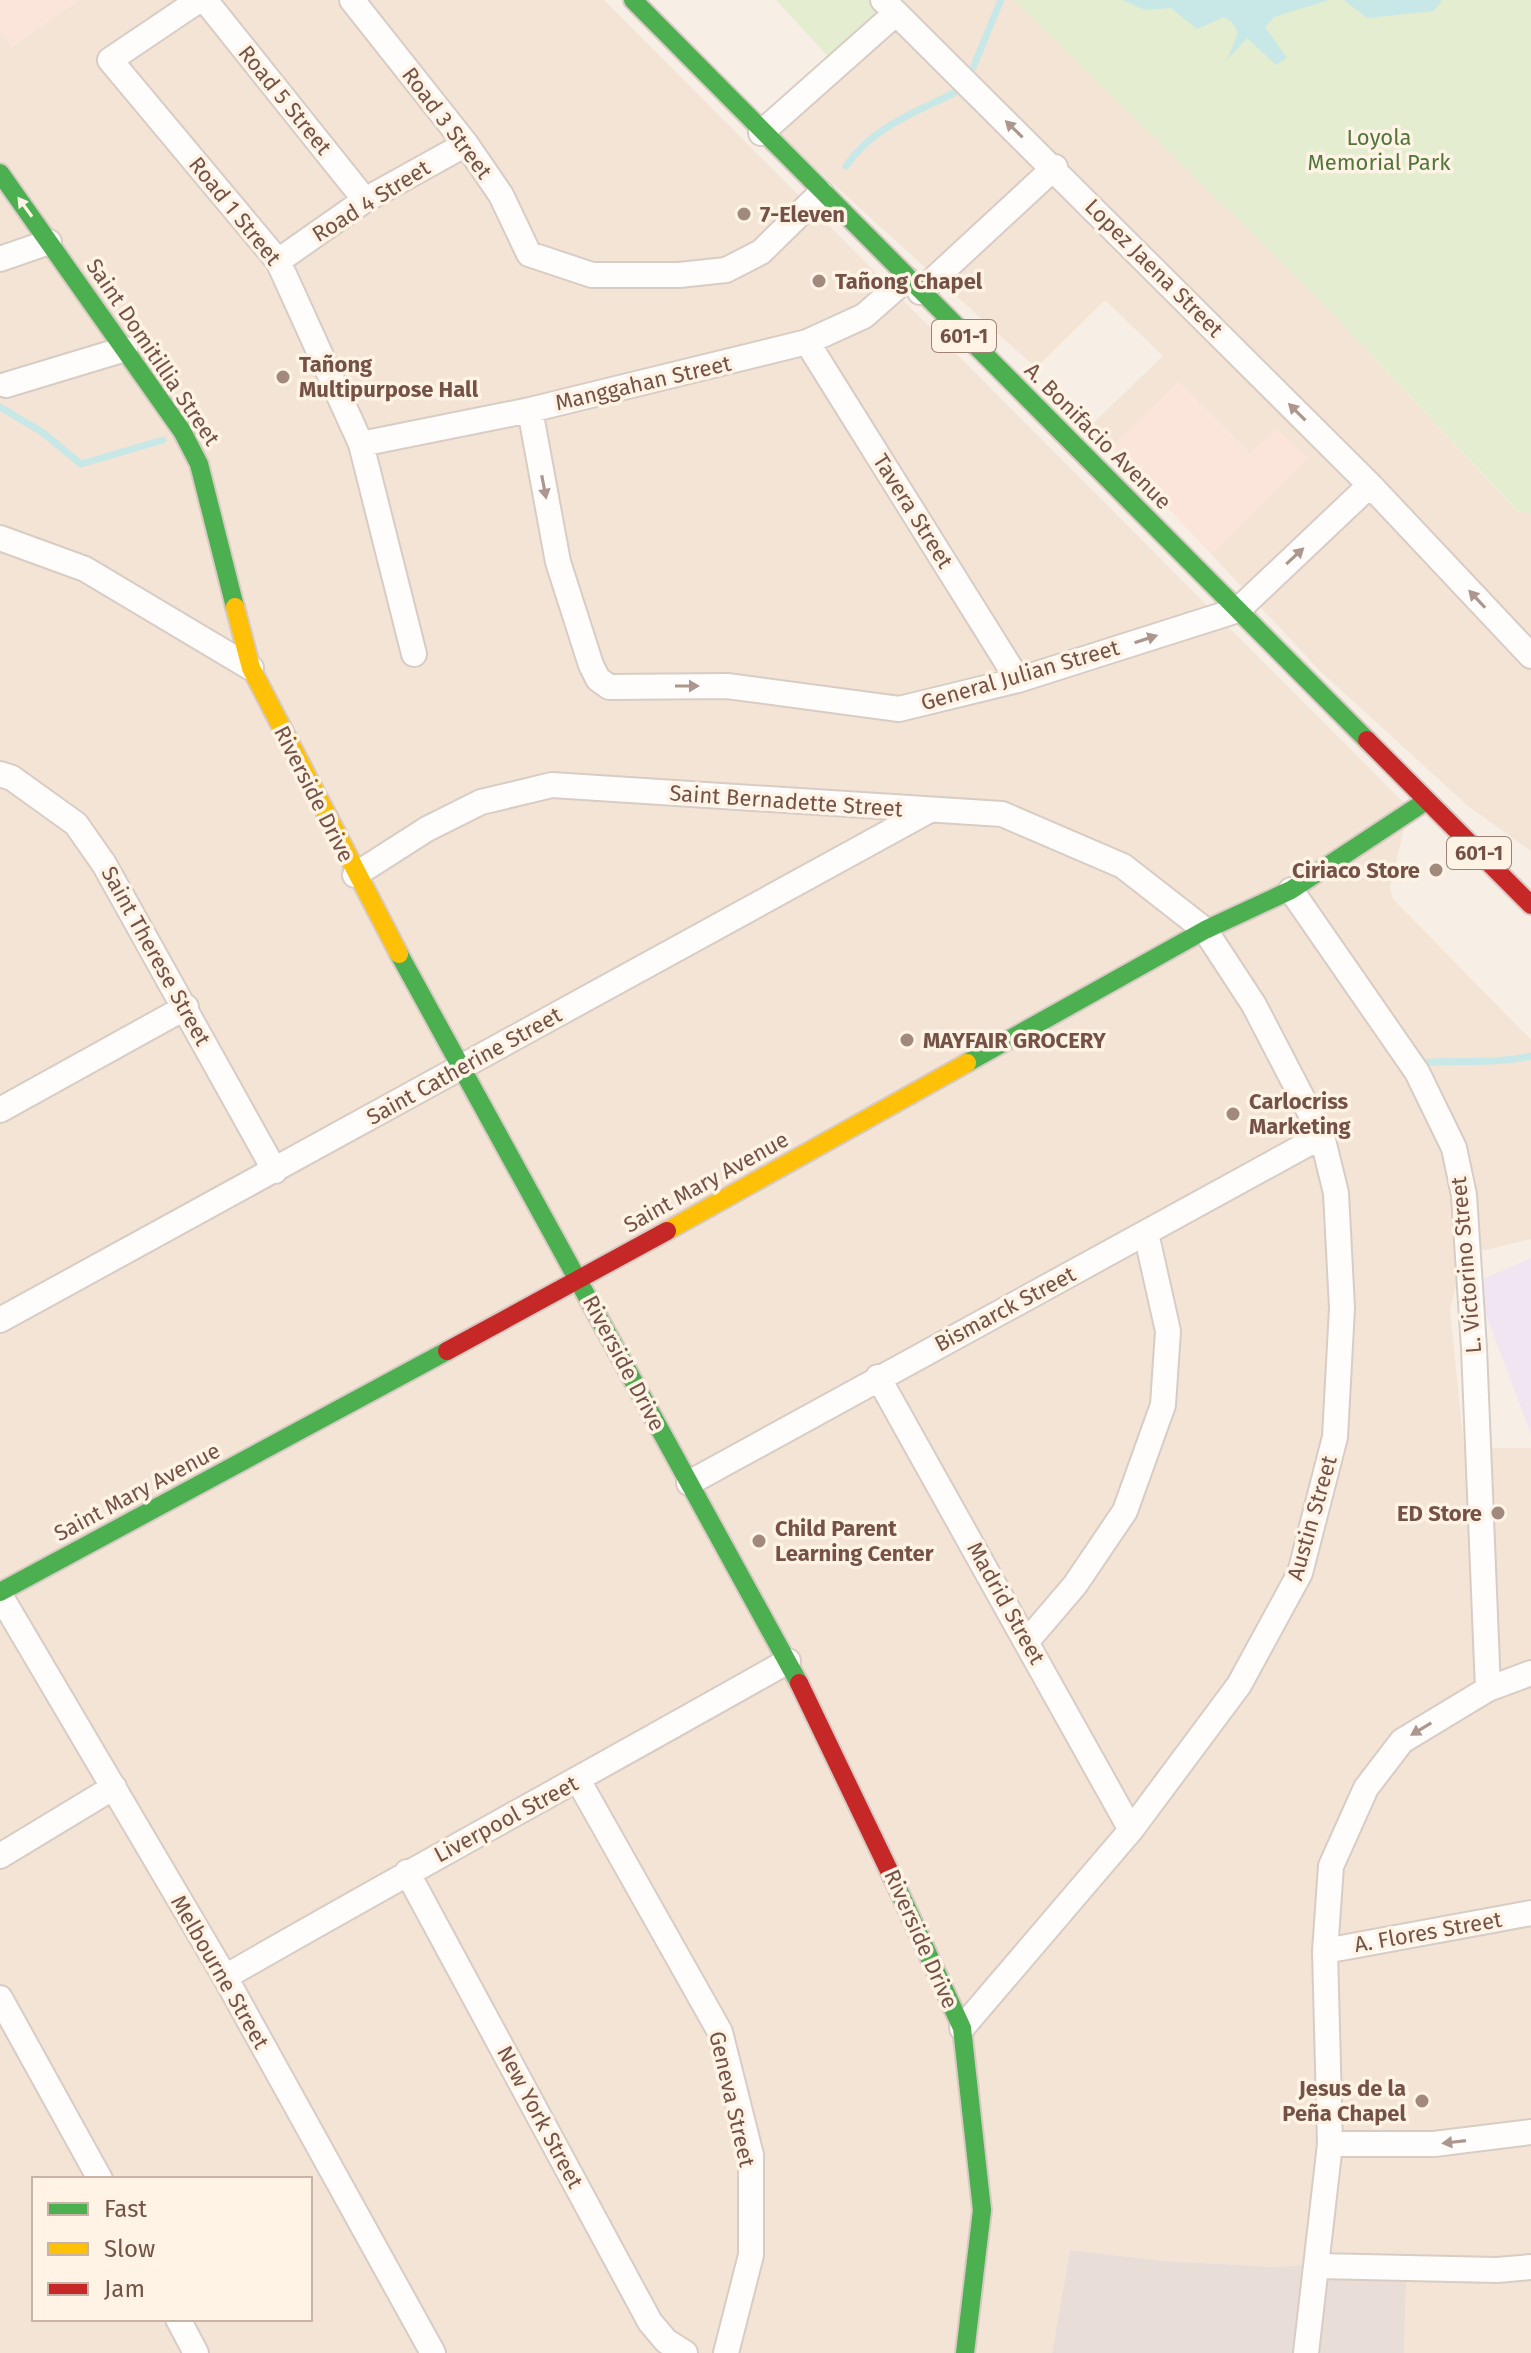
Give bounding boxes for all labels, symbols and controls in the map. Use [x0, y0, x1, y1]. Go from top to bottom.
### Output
street label: Road 5 Street [233, 40, 337, 160]
street label: Road 3 Street [396, 62, 498, 184]
one-way arrow [1005, 120, 1024, 138]
park label: Loyola Memorial Park [1308, 124, 1451, 176]
street label: Road 1 Street [183, 151, 287, 271]
street label: Road 4 Street [307, 154, 435, 248]
street label: Lopez Jaena Street [1079, 193, 1229, 343]
one-way arrow [17, 197, 33, 218]
place label: 7-Eleven [760, 201, 845, 228]
marker: 7-Eleven [735, 205, 753, 223]
street label: Saint Domitillia Street [80, 253, 226, 451]
place label: Tañong Chapel [835, 268, 983, 295]
marker: Tañong Chapel [810, 272, 828, 290]
road number: 601-1 [932, 320, 996, 352]
street label: Manggahan Street [552, 350, 734, 416]
place label: Tañong Multipurpose Hall [299, 351, 479, 403]
street label: A. Bonifacio Avenue [1019, 357, 1177, 515]
marker: Tañong Multipurpose Hall [274, 368, 292, 386]
one-way arrow [1288, 403, 1307, 422]
street label: Tavera Street [867, 449, 959, 573]
one-way arrow [539, 474, 551, 499]
one-way arrow [1285, 548, 1304, 566]
one-way arrow [1469, 590, 1487, 609]
one-way arrow [1134, 633, 1158, 645]
street label: General Julian Street [918, 634, 1122, 716]
one-way arrow [675, 680, 700, 692]
street label: Riverside Drive [268, 721, 360, 867]
street label: Saint Bernadette Street [668, 779, 904, 823]
road number: 601-1 [1447, 837, 1511, 869]
place label: Ciriaco Store [1292, 857, 1420, 884]
marker: Ciriaco Store [1427, 861, 1445, 879]
street label: Saint Therese Street [96, 862, 216, 1050]
street label: Saint Catherine Street [362, 1001, 566, 1131]
place label: MAYFAIR GROCERY [923, 1027, 1107, 1054]
marker: MAYFAIR GROCERY [898, 1031, 916, 1049]
place label: Carlocriss Marketing [1249, 1088, 1352, 1140]
marker: Carlocriss Marketing [1224, 1105, 1242, 1123]
street label: Saint Mary Avenue [619, 1126, 793, 1238]
street label: L. Victorino Street [1445, 1175, 1487, 1355]
street label: Bismarck Street [930, 1260, 1080, 1357]
street label: Riverside Drive [577, 1291, 671, 1435]
street label: Saint Mary Avenue [49, 1437, 225, 1547]
street label: Austin Street [1281, 1453, 1343, 1583]
place label: ED Store [1397, 1500, 1482, 1527]
marker: ED Store [1489, 1504, 1507, 1522]
place label: Child Parent Learning Center [775, 1515, 934, 1567]
marker: Child Parent Learning Center [750, 1532, 768, 1550]
street label: Madrid Street [961, 1537, 1051, 1669]
one-way arrow [1410, 1722, 1432, 1736]
street label: Liverpool Street [429, 1770, 583, 1868]
street label: Riverside Drive [878, 1865, 964, 2013]
street label: Melbourne Street [165, 1890, 275, 2054]
street label: A. Flores Street [1352, 1906, 1504, 1958]
street label: Geneva Street [703, 2028, 761, 2170]
street label: New York Street [491, 2041, 589, 2193]
place label: Jesus de la Peña Chapel [1282, 2075, 1406, 2127]
marker: Jesus de la Peña Chapel [1413, 2092, 1431, 2110]
one-way arrow [1441, 2135, 1466, 2148]
legend [32, 2177, 312, 2321]
text: Fast [104, 2195, 147, 2223]
text: Slow [104, 2235, 155, 2263]
text: Jam [104, 2275, 145, 2303]

